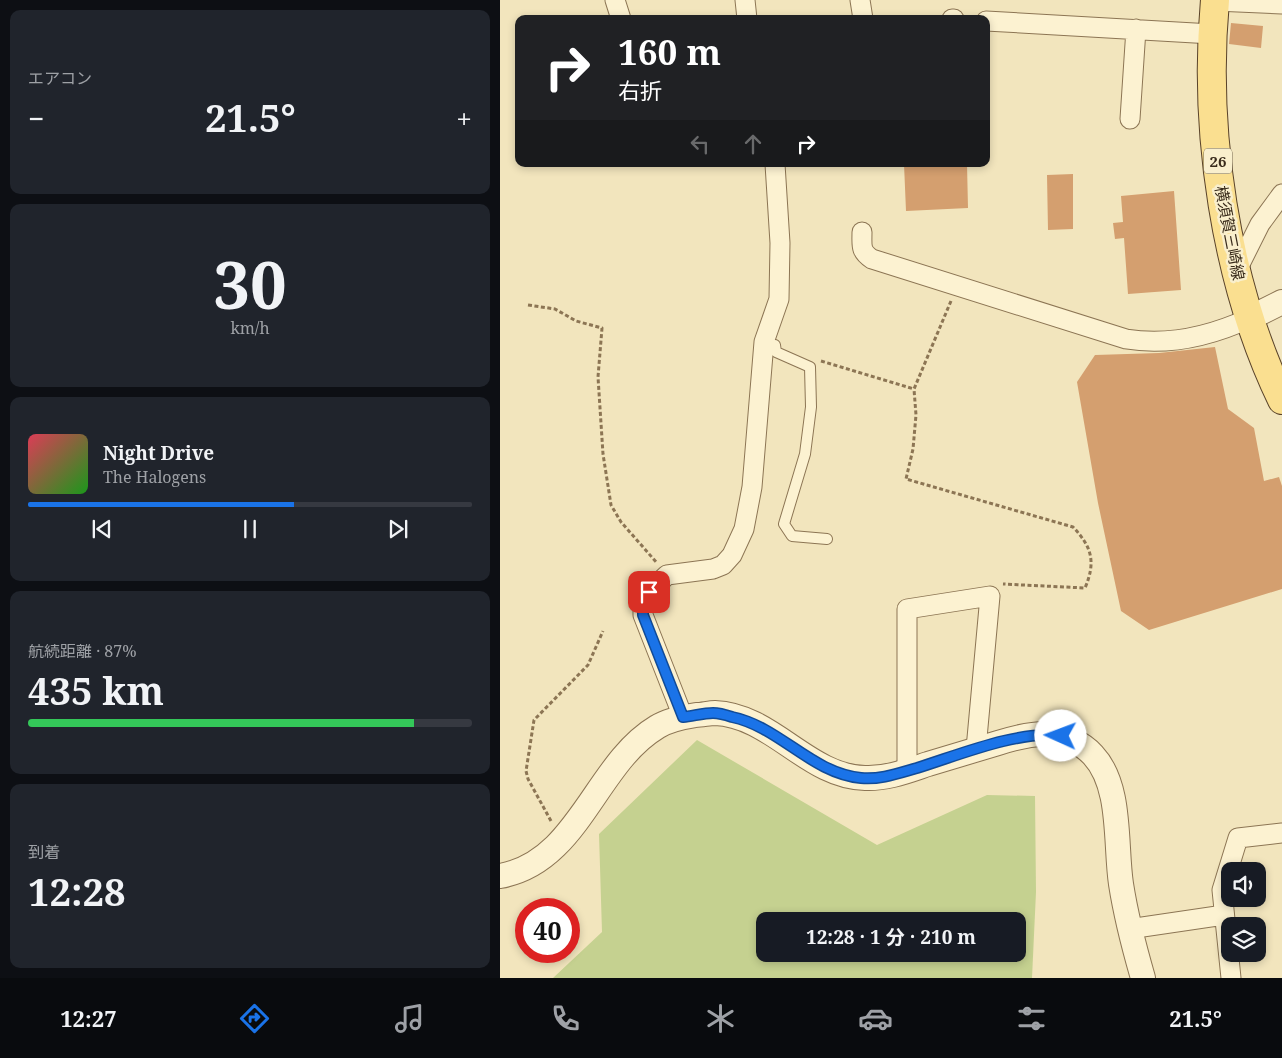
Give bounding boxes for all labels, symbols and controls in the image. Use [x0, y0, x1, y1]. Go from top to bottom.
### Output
text: 160 m [618, 28, 721, 75]
icon: right [535, 35, 600, 100]
text: エアコン [28, 67, 92, 89]
text: 右折 [618, 75, 662, 105]
text: 21.5° [205, 91, 296, 143]
text: − [28, 99, 44, 137]
text: + [456, 99, 472, 137]
icon: left [686, 130, 714, 158]
icon: ahead [739, 130, 767, 158]
icon: right [792, 130, 820, 158]
road number: 26 [1204, 148, 1232, 174]
street label: 横須賀三崎線 [1210, 184, 1250, 282]
text: 30 [213, 240, 287, 328]
text: km/h [230, 317, 270, 339]
text: Night Drive [103, 440, 214, 466]
text: The Halogens [103, 466, 206, 488]
icon: previous [88, 515, 116, 543]
icon: pause [236, 515, 264, 543]
icon: next [384, 515, 412, 543]
pin [628, 571, 670, 613]
icon: arrive [635, 578, 663, 606]
text: 航続距離 · 87% [28, 640, 137, 662]
text: 435 km [28, 664, 164, 716]
position arrow [1034, 709, 1086, 761]
text: 到着 [28, 841, 60, 863]
map controls [1221, 862, 1266, 962]
button: sound [1221, 862, 1266, 907]
text: 12:28 [28, 865, 125, 917]
speed limit sign: 40 [515, 898, 580, 963]
button: layers [1221, 917, 1266, 962]
text: 12:28 · 1 分 · 210 m [806, 924, 976, 950]
icon: directions [237, 1001, 272, 1036]
icon: music [392, 1001, 427, 1036]
icon: phone [548, 1001, 583, 1036]
icon: climate [703, 1001, 738, 1036]
icon: car [858, 1001, 893, 1036]
icon: filters [1014, 1001, 1049, 1036]
text: 12:27 [60, 1003, 117, 1033]
text: 21.5° [1169, 1003, 1222, 1033]

